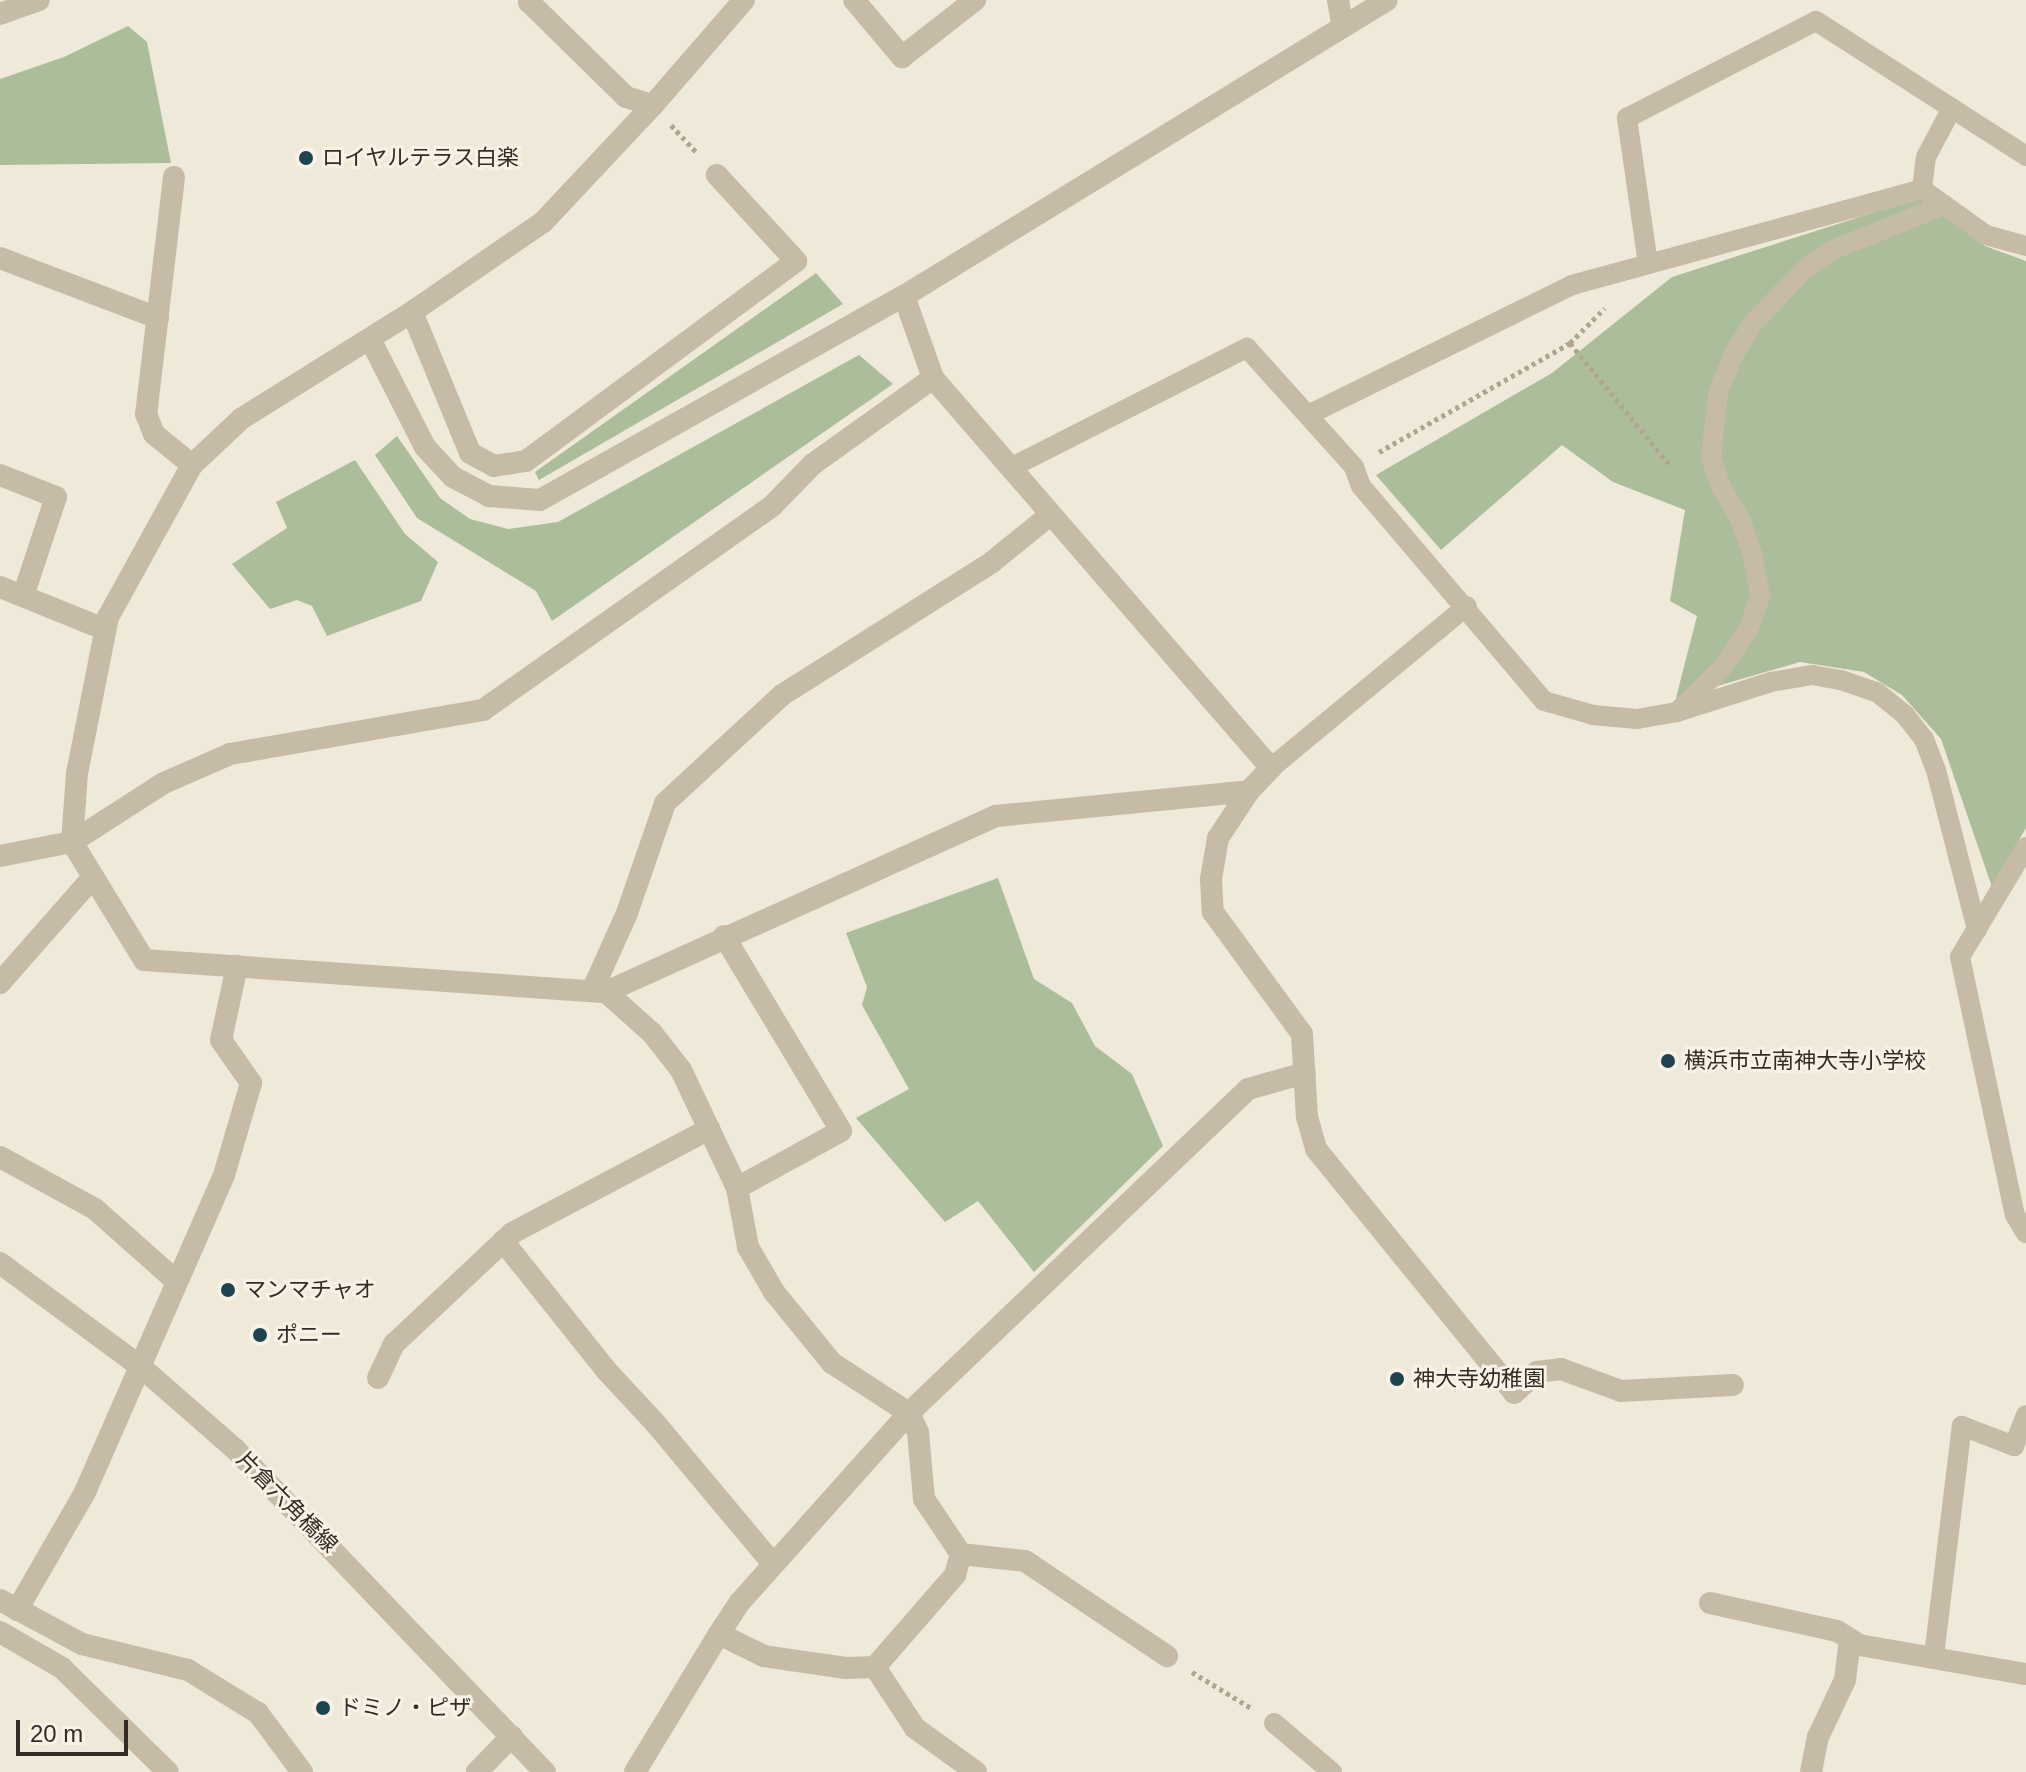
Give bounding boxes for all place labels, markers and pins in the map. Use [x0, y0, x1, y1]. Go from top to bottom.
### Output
place label: ロイヤルテラス白楽 [322, 145, 520, 171]
marker: ロイヤルテラス白楽 [297, 149, 315, 167]
place label: 横浜市立南神大寺小学校 [1684, 1048, 1926, 1074]
marker: 横浜市立南神大寺小学校 [1659, 1052, 1677, 1070]
place label: マンマチャオ [244, 1277, 376, 1303]
marker: マンマチャオ [219, 1281, 237, 1299]
place label: ポニー [276, 1322, 342, 1348]
marker: ポニー [251, 1326, 269, 1344]
place label: 神大寺幼稚園 [1413, 1366, 1545, 1392]
marker: 神大寺幼稚園 [1388, 1370, 1406, 1388]
place label: ドミノ・ピザ [339, 1695, 471, 1721]
marker: ドミノ・ピザ [314, 1699, 332, 1717]

